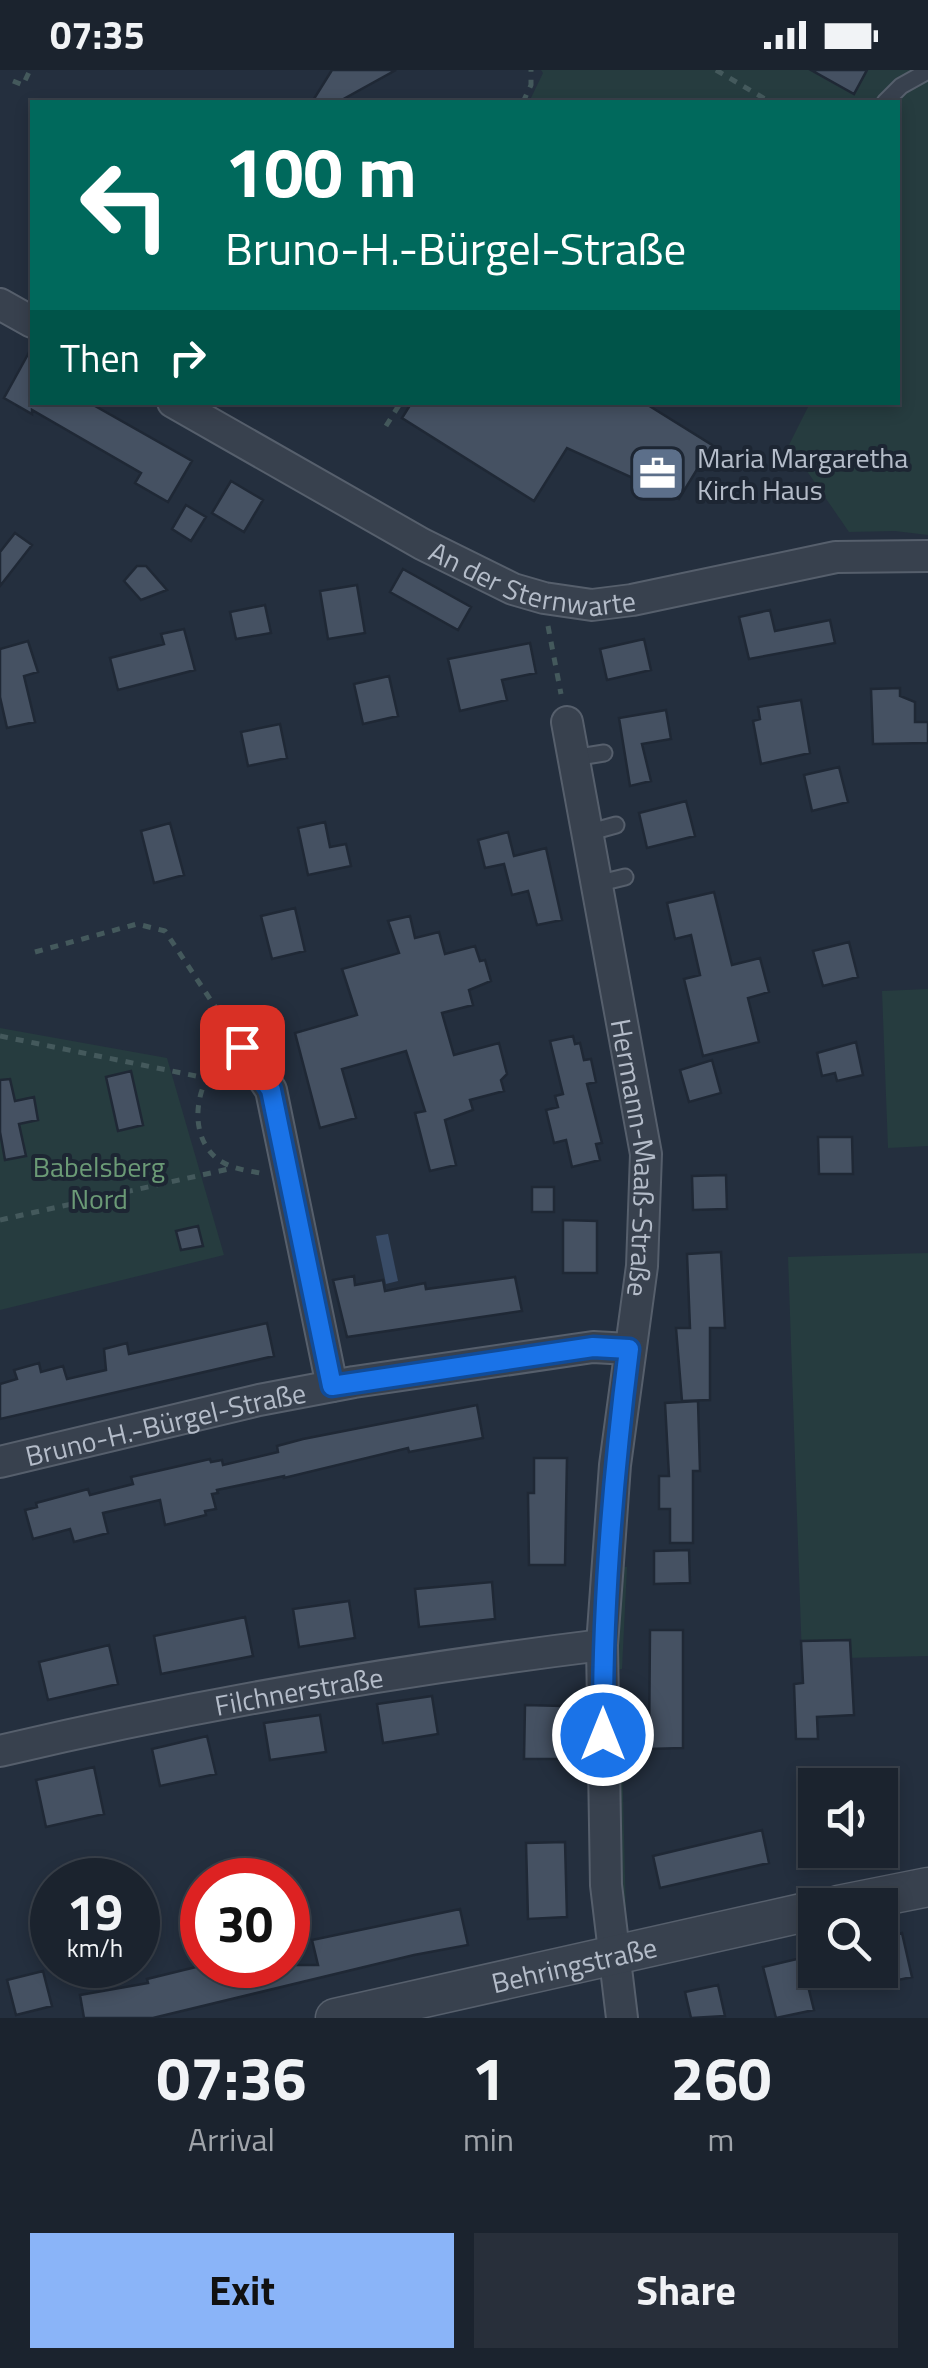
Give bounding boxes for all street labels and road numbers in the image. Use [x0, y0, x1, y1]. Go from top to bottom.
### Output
street label: An der Sternwarte [422, 530, 638, 627]
street label: Hermann-Maaß-Straße [600, 1015, 669, 1300]
street label: Bruno-H.-Bürgel-Straße [21, 1370, 309, 1477]
street label: Filchnerstraße [211, 1655, 386, 1726]
street label: Behringstraße [487, 1925, 661, 2004]

